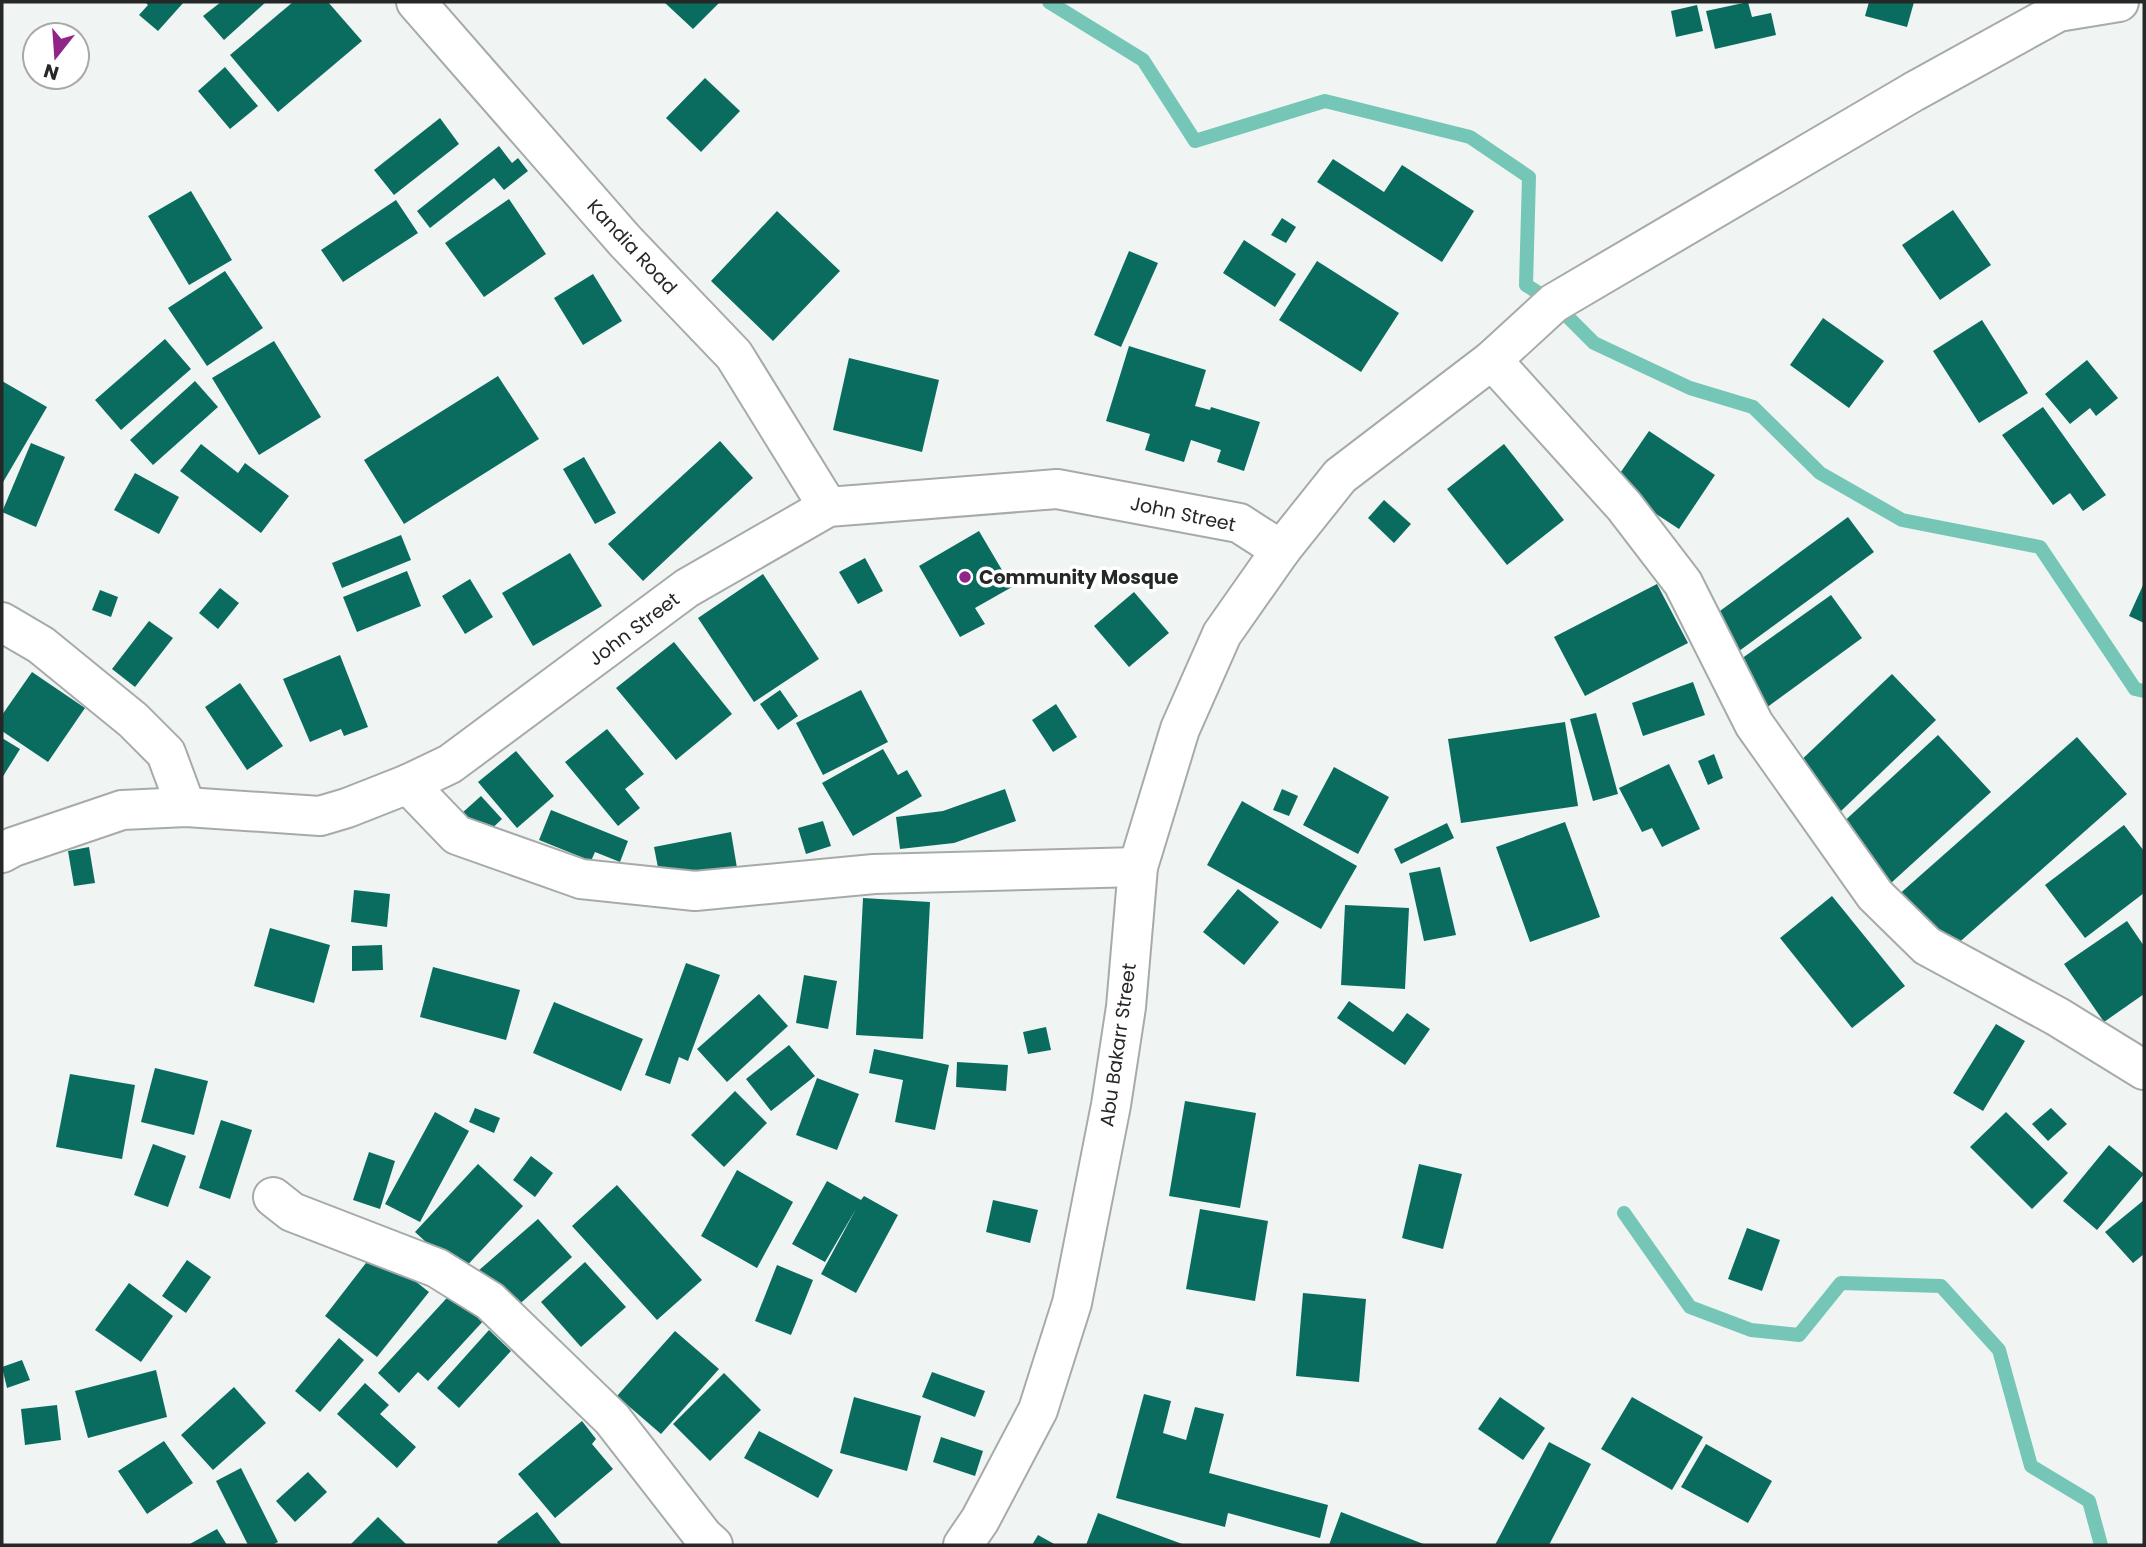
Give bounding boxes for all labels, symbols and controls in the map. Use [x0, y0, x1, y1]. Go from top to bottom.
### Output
north arrow [21, 21, 91, 91]
text: N [40, 57, 62, 87]
street label: Kandia Road [581, 193, 683, 301]
street label: John Street [1128, 490, 1238, 538]
place label: Community Mosque [979, 564, 1179, 591]
marker: Community Mosque [957, 569, 973, 585]
street label: John Street [583, 586, 685, 672]
street label: Abu Bakarr Street [1093, 961, 1143, 1129]

